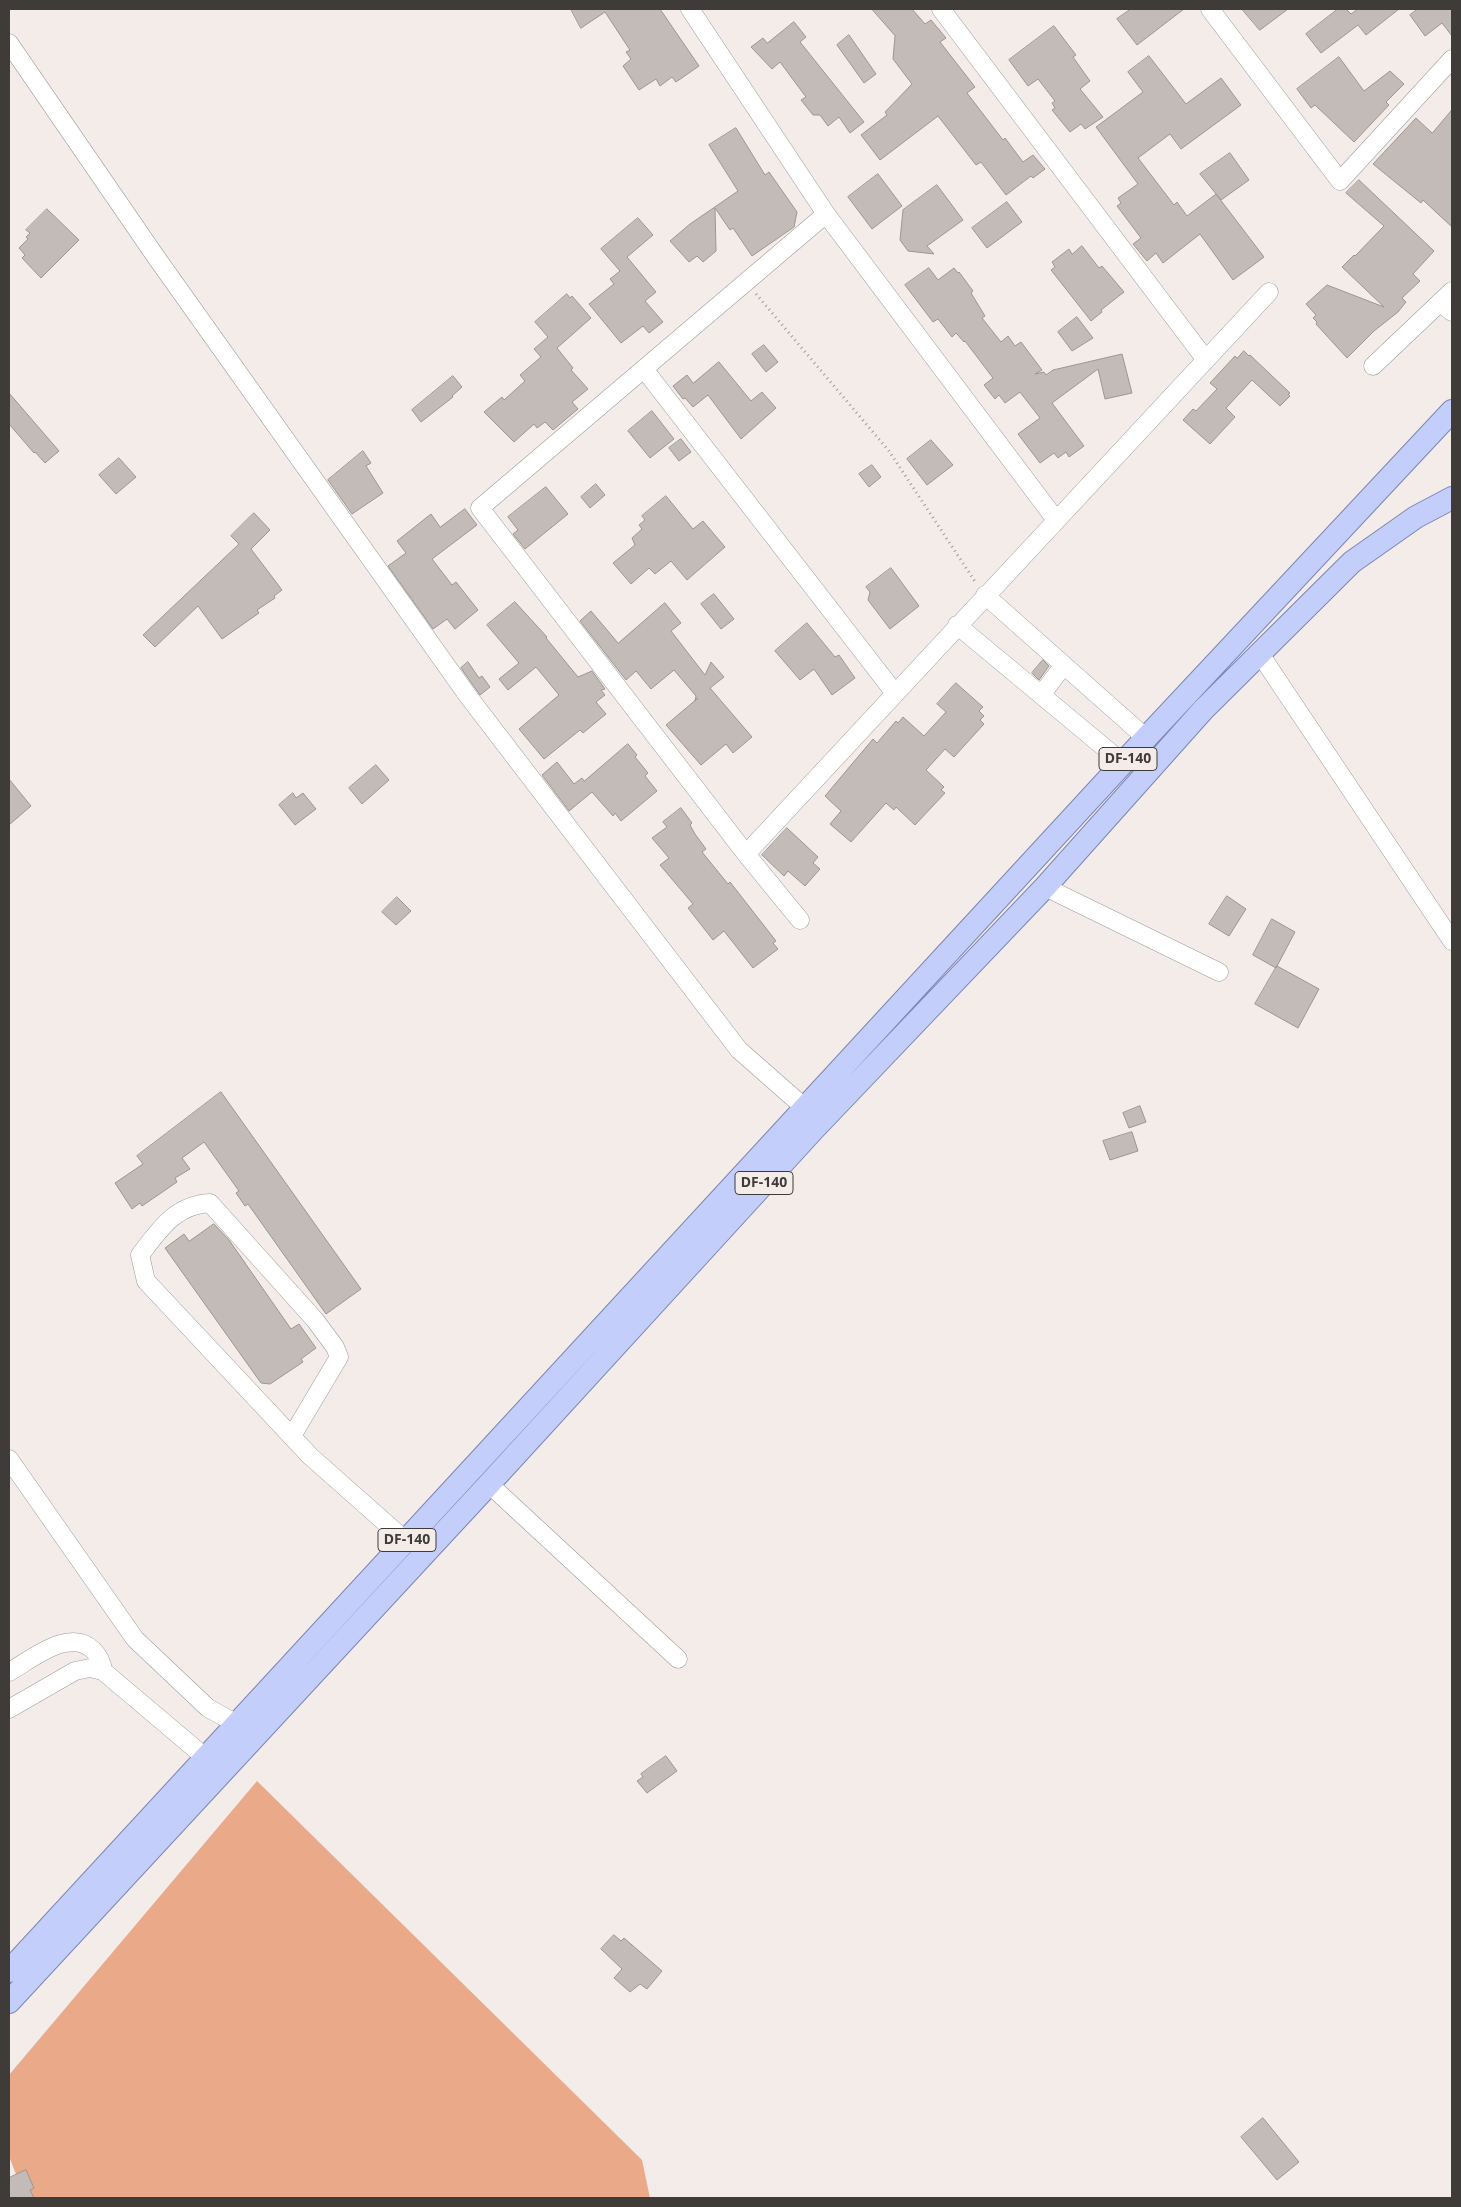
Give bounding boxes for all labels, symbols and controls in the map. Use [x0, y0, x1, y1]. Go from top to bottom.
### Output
road number: DF-140 [1099, 748, 1157, 771]
road number: DF-140 [735, 1172, 793, 1194]
road number: DF-140 [378, 1528, 436, 1552]

